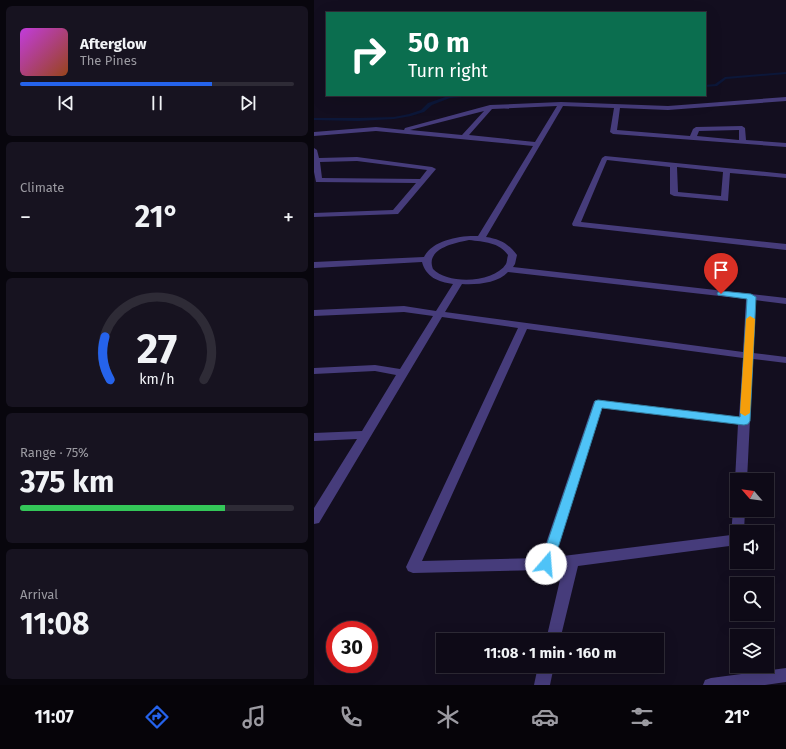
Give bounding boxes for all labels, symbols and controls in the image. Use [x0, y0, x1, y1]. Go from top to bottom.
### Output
text: 50 m [408, 26, 470, 59]
icon: right [342, 28, 394, 80]
text: Afterglow [80, 35, 146, 53]
text: The Pines [80, 53, 137, 68]
text: Turn right [408, 60, 488, 82]
icon: previous [55, 92, 77, 114]
icon: pause [146, 92, 168, 114]
icon: next [237, 92, 259, 114]
text: Climate [20, 180, 64, 195]
text: 21° [135, 199, 179, 235]
text: − [20, 204, 31, 231]
text: + [283, 204, 294, 231]
pin [704, 253, 738, 294]
icon: arrive [710, 259, 732, 281]
text: 27 [137, 324, 177, 374]
text: km/h [139, 371, 175, 388]
text: Range · 75% [20, 445, 89, 460]
text: 375 km [20, 464, 114, 500]
north arrow [730, 473, 774, 517]
map controls [730, 473, 774, 673]
button: sound [730, 525, 774, 569]
position arrow [525, 543, 567, 585]
button: search [730, 577, 774, 621]
text: Arrival [20, 587, 58, 602]
text: 11:08 [20, 606, 89, 642]
speed limit sign: 30 [326, 621, 378, 673]
button: layers [730, 629, 774, 673]
text: 11:08 · 1 min · 160 m [484, 644, 616, 662]
icon: directions [143, 703, 171, 731]
icon: music [240, 703, 268, 731]
icon: phone [337, 703, 365, 731]
icon: climate [434, 703, 462, 731]
icon: car [531, 703, 559, 731]
icon: filters [628, 703, 656, 731]
text: 11:07 [35, 706, 74, 728]
text: 21° [725, 706, 751, 728]

